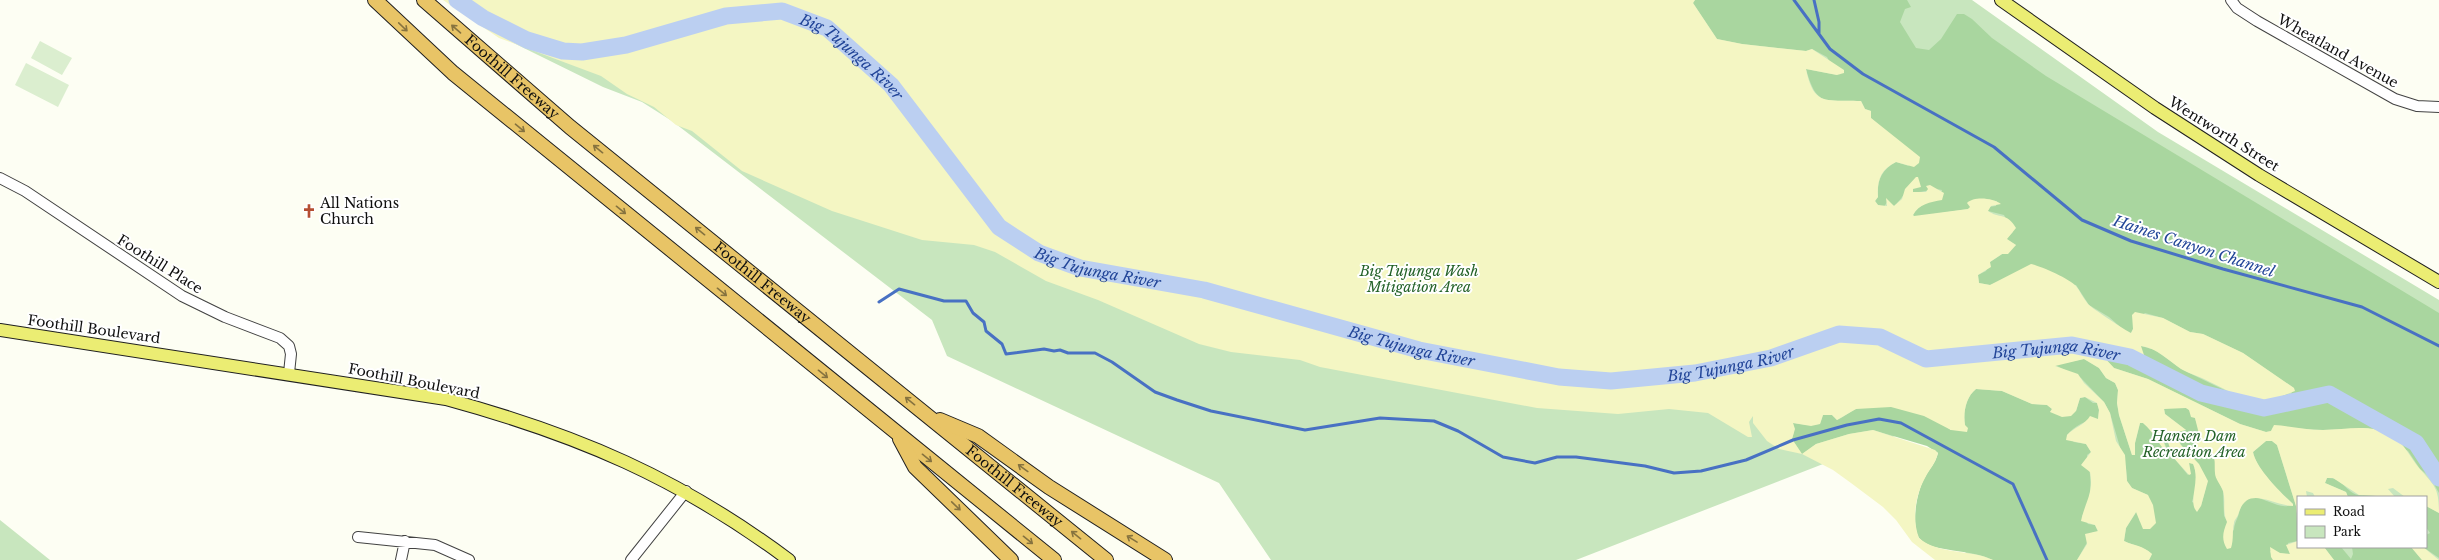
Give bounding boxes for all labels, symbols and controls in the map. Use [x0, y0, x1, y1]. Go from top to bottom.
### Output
water label: Big Tujunga River [796, 9, 909, 104]
street label: Wheatland Avenue [2273, 10, 2402, 92]
one-way arrow [398, 22, 408, 32]
one-way arrow [450, 24, 461, 33]
street label: Foothill Freeway [461, 31, 563, 123]
street label: Wentworth Street [2165, 92, 2283, 176]
one-way arrow [515, 124, 526, 133]
one-way arrow [593, 145, 604, 154]
place label: All Nations Church [319, 194, 399, 228]
church icon: All Nations Church [301, 203, 317, 219]
one-way arrow [616, 206, 627, 215]
water label: Haines Canyon Channel [2110, 211, 2277, 281]
one-way arrow [694, 226, 705, 235]
street label: Foothill Place [114, 231, 206, 297]
street label: Foothill Freeway [710, 238, 815, 327]
water label: Big Tujunga River [1031, 242, 1163, 292]
park label: Big Tujunga Wash Mitigation Area [1359, 262, 1478, 296]
one-way arrow [717, 288, 728, 296]
street label: Foothill Boulevard [27, 311, 162, 347]
water label: Big Tujunga River [1345, 321, 1477, 370]
water label: Big Tujunga River [1990, 335, 2123, 364]
water label: Big Tujunga River [1665, 341, 1798, 385]
street label: Foothill Boulevard [347, 359, 482, 403]
one-way arrow [818, 370, 829, 378]
one-way arrow [904, 396, 915, 405]
park label: Hansen Dam Recreation Area [2141, 427, 2246, 461]
street label: Foothill Freeway [962, 441, 1067, 531]
one-way arrow [922, 453, 932, 462]
one-way arrow [1018, 464, 1029, 472]
legend [2297, 496, 2427, 548]
one-way arrow [951, 502, 961, 511]
text: Road [2333, 504, 2365, 519]
text: Park [2333, 524, 2361, 539]
one-way arrow [1070, 531, 1081, 540]
one-way arrow [1023, 535, 1034, 544]
one-way arrow [1126, 535, 1138, 543]

